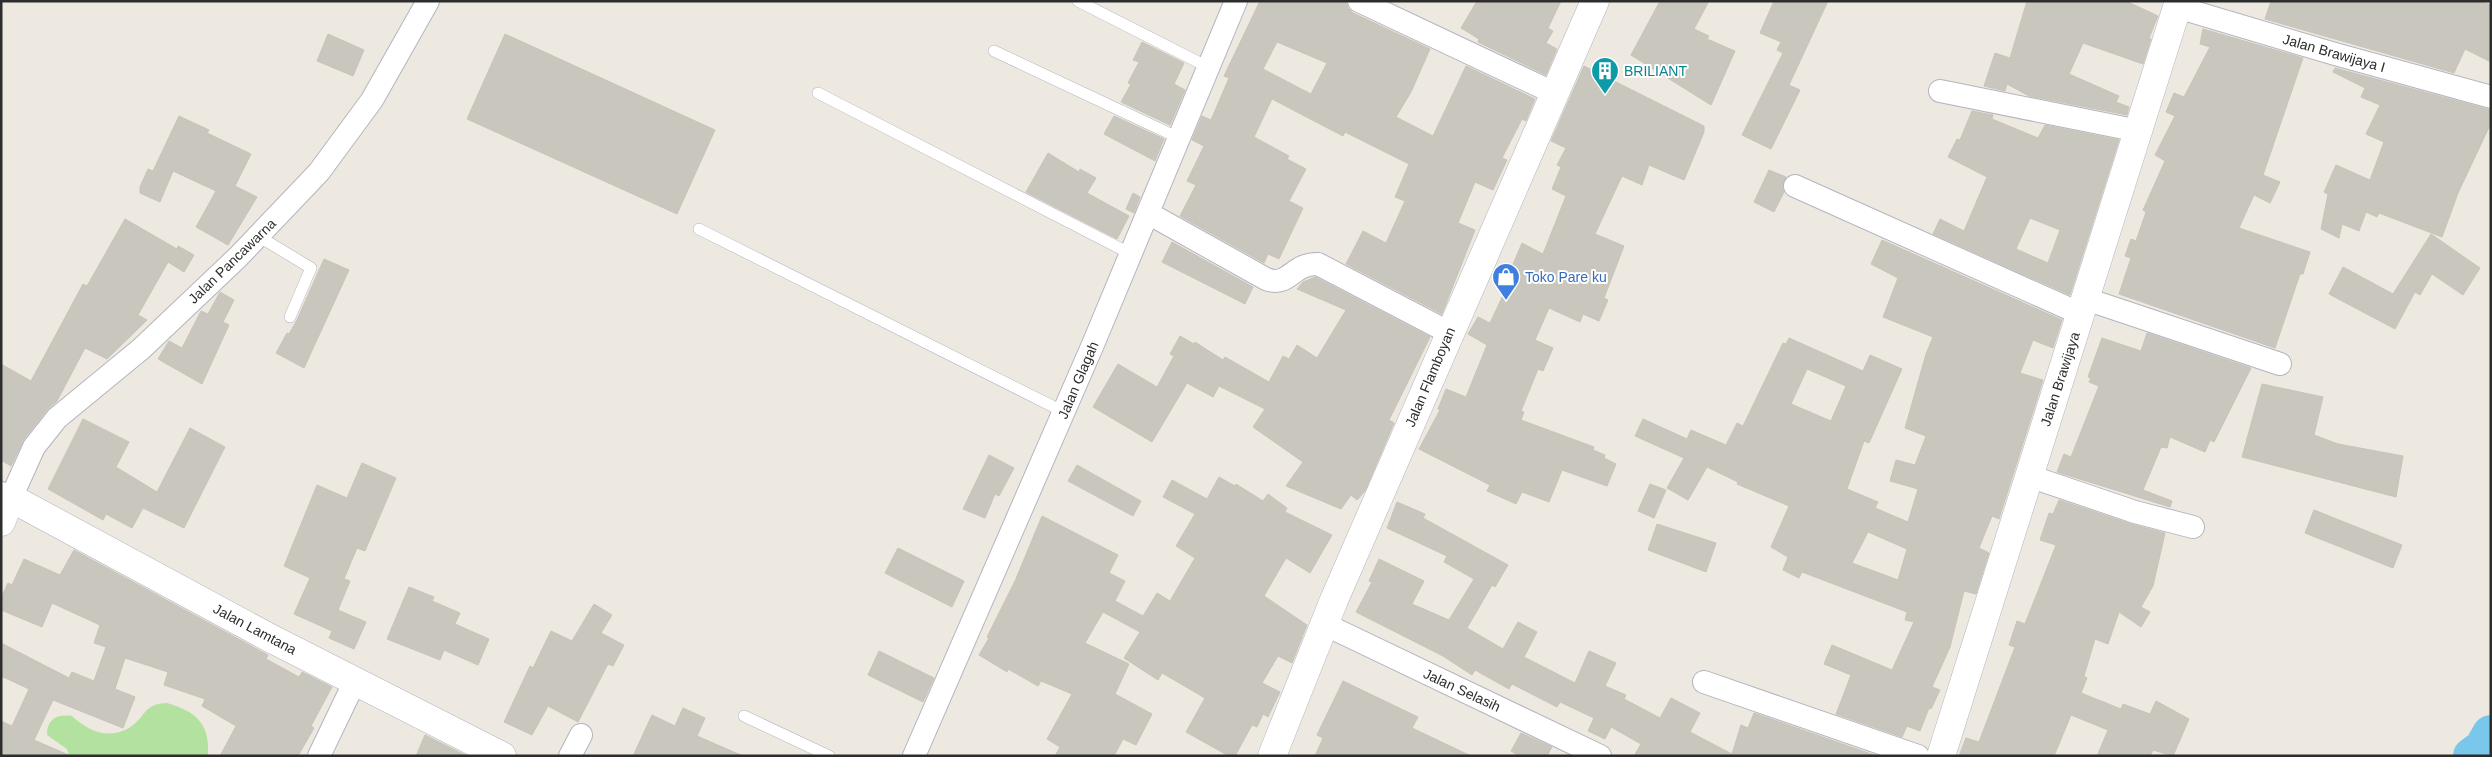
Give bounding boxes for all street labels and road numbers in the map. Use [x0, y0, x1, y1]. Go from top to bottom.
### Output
street label: Jalan Brawijaya I [2281, 31, 2387, 75]
street label: Jalan Pancawarna [185, 215, 279, 307]
street label: Jalan Flamboyan [1402, 325, 1458, 429]
street label: Jalan Brawijaya [2037, 330, 2083, 428]
street label: Jalan Glagah [1055, 339, 1101, 421]
street label: Jalan Lamtana [211, 600, 299, 658]
street label: Jalan Selasih [1421, 665, 1503, 715]

